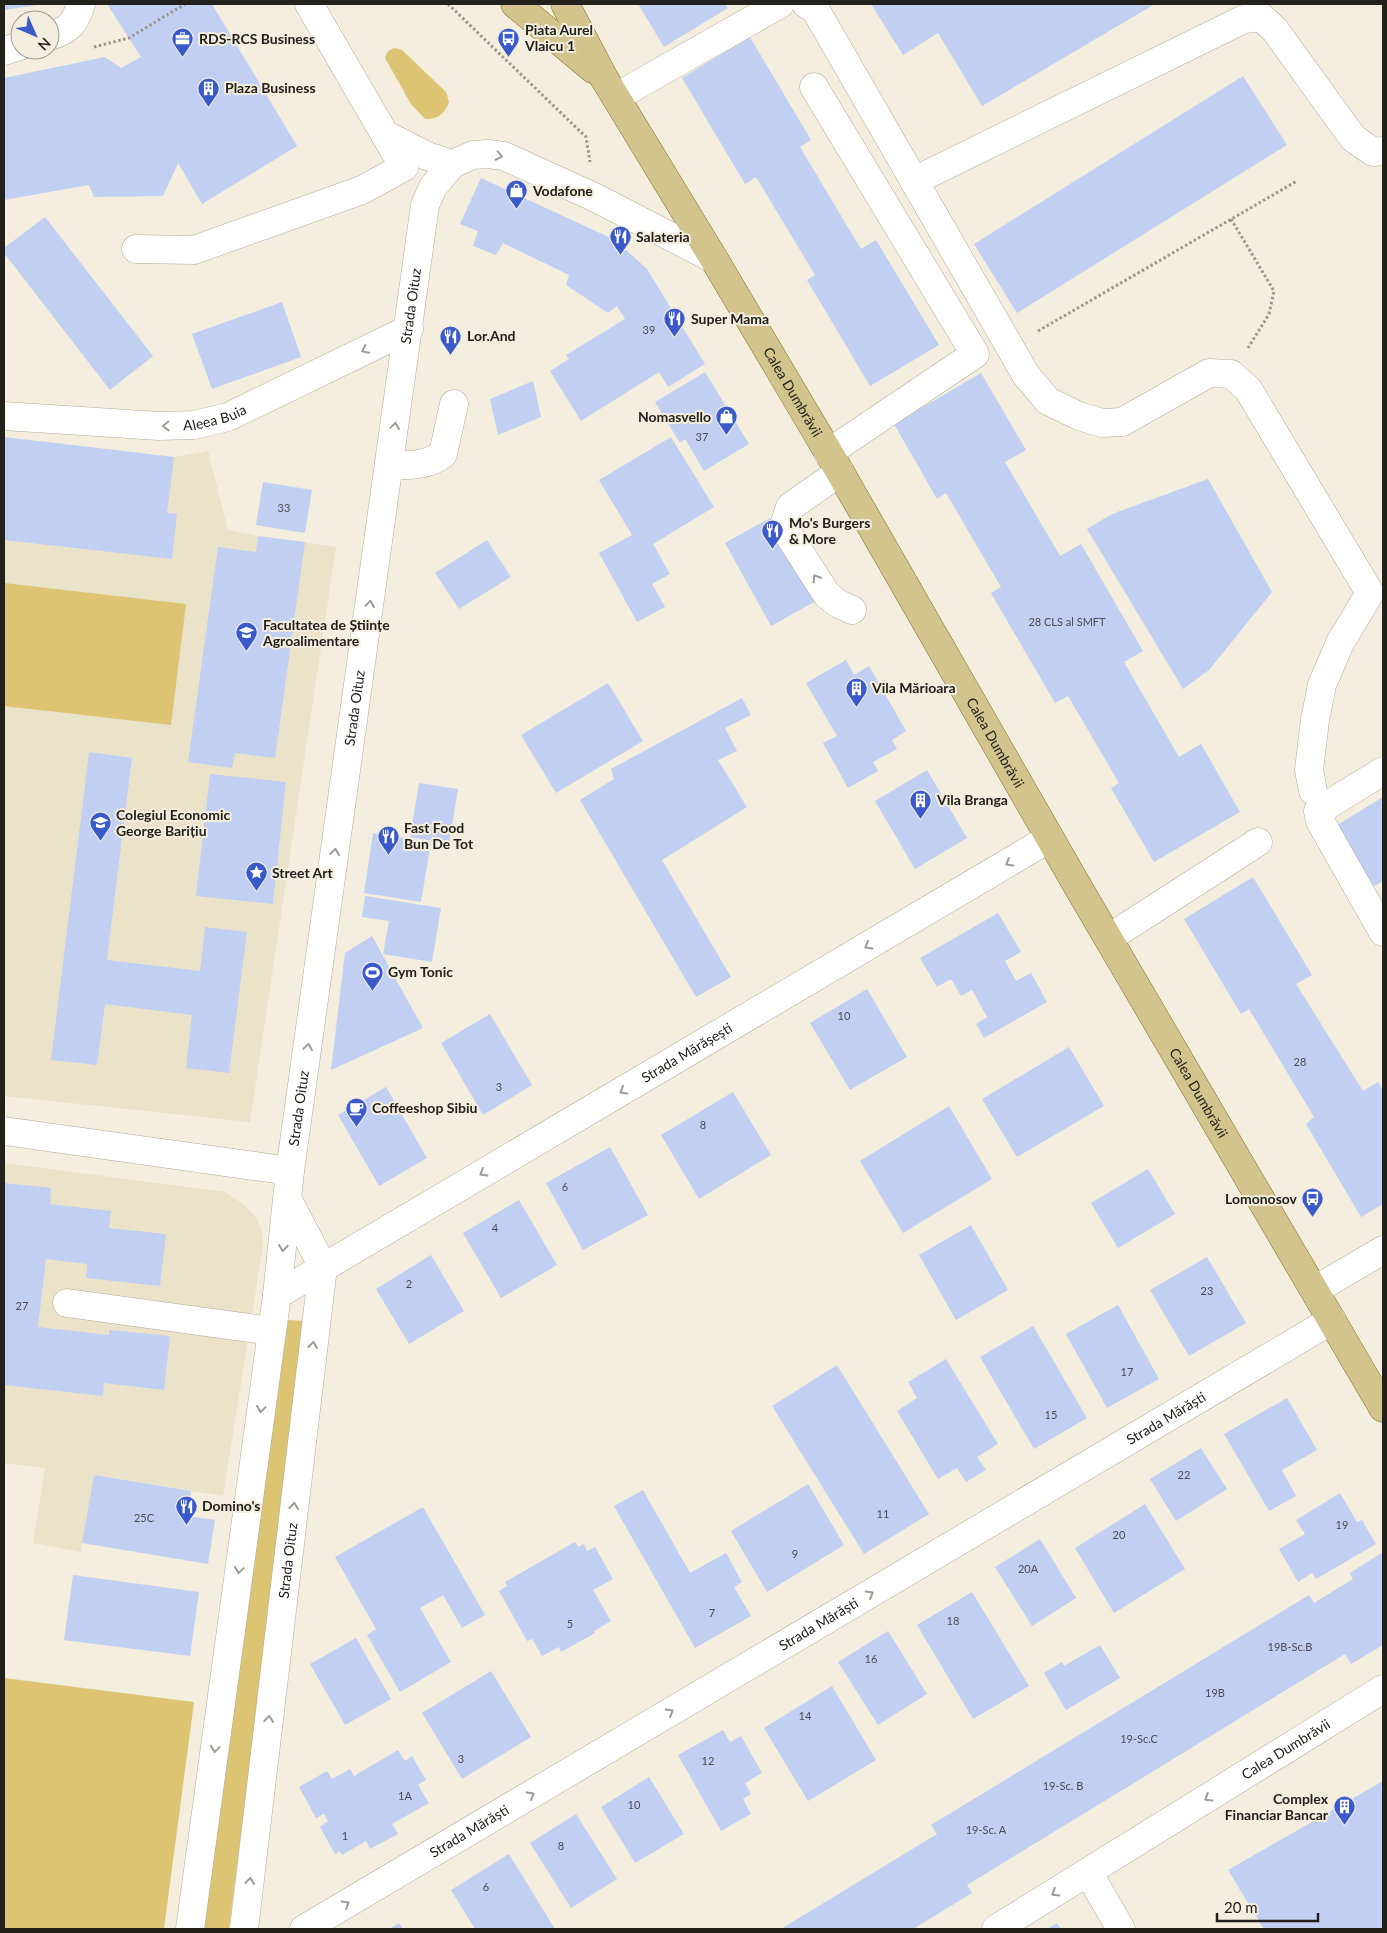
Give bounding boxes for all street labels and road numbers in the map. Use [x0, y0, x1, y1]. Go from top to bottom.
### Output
street label: Strada Oituz [397, 267, 424, 345]
street label: Calea Dumbrăvii [760, 344, 826, 440]
street label: Aleea Buia [183, 400, 249, 433]
street label: Strada Oituz [340, 669, 368, 747]
street label: Calea Dumbrăvii [963, 694, 1028, 791]
street label: Strada Mărășești [638, 1019, 735, 1086]
street label: Calea Dumbrăvii [1166, 1045, 1232, 1141]
street label: Strada Oituz [285, 1069, 312, 1147]
street label: Strada Mărăști [1123, 1388, 1208, 1448]
street label: Strada Oituz [275, 1522, 300, 1599]
street label: Strada Mărăști [776, 1594, 861, 1654]
street label: Calea Dumbrăvii [1238, 1715, 1333, 1783]
street label: Strada Mărăști [426, 1801, 512, 1861]

